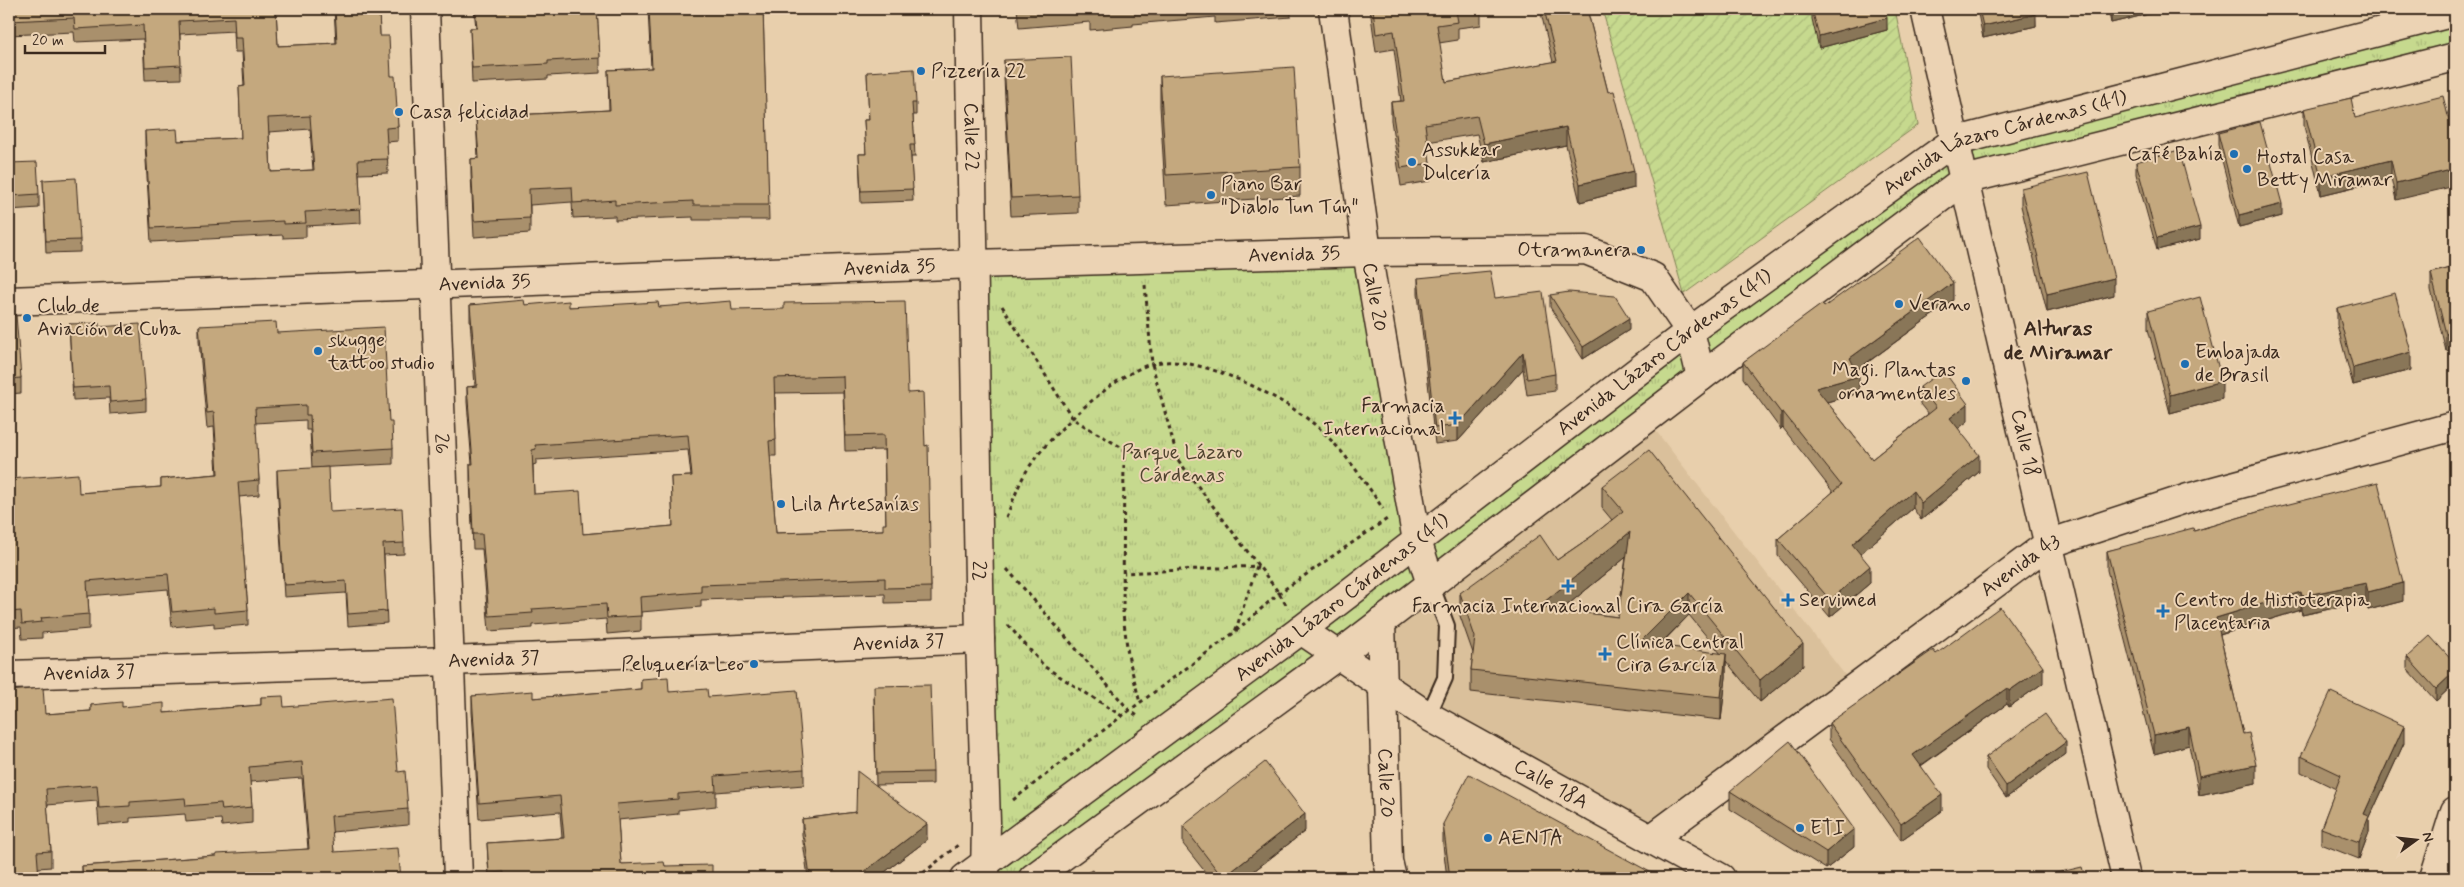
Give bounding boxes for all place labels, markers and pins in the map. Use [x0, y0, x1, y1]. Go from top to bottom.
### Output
place label: Pizzería 22 [931, 58, 1027, 85]
marker: Pizzería 22 [915, 65, 927, 77]
place label: Casa felicidad [409, 99, 529, 126]
marker: Casa felicidad [393, 106, 405, 118]
place label: Assukkar Dulcería [1422, 137, 1501, 187]
place label: Café Bahía [2127, 141, 2224, 168]
place label: Hostal Casa Betty Miramar [2257, 144, 2393, 194]
marker: Café Bahía [2228, 148, 2240, 160]
marker: Assukkar Dulcería [1406, 156, 1418, 168]
marker: Hostal Casa Betty Miramar [2241, 163, 2253, 175]
place label: Piano Bar "Diablo Tun Tún" [1221, 171, 1358, 221]
marker: Piano Bar "Diablo Tun Tún" [1205, 189, 1217, 201]
place label: Otramanera [1517, 237, 1631, 264]
marker: Otramanera [1635, 244, 1647, 256]
place label: Verano [1909, 291, 1971, 318]
place label: Club de Aviación de Cuba [37, 293, 182, 343]
marker: Verano [1893, 298, 1905, 310]
marker: Club de Aviación de Cuba [21, 312, 33, 324]
place label: skugge tattoo studio [327, 327, 435, 377]
place label: Embajada de Brasil [2195, 339, 2281, 389]
marker: skugge tattoo studio [312, 345, 324, 357]
place label: Magi. Plantas ornamentales [1832, 357, 1956, 407]
marker: Embajada de Brasil [2179, 358, 2191, 370]
marker: Magi. Plantas ornamentales [1960, 375, 1972, 387]
place label: Farmacia Internacional [1323, 393, 1445, 443]
marker: Farmacia Internacional [1449, 412, 1461, 424]
place label: Lila Artesanías [791, 491, 919, 518]
marker: Lila Artesanías [775, 498, 787, 510]
marker: Farmacia Internacional Cira García [1562, 580, 1574, 592]
place label: Servimed [1799, 587, 1877, 614]
place label: Centro de Histioterapia Placentaria [2174, 587, 2370, 637]
place label: Farmacia Internacional Cira García [1412, 593, 1724, 620]
marker: Servimed [1781, 593, 1795, 607]
marker: Centro de Histioterapia Placentaria [2156, 604, 2170, 618]
place label: Clínica Central Cira García [1616, 629, 1744, 679]
marker: Clínica Central Cira García [1598, 647, 1612, 661]
place label: Peluquería Leo [621, 651, 744, 678]
marker: Peluquería Leo [748, 658, 760, 670]
place label: ETI [1810, 815, 1845, 842]
marker: ETI [1794, 822, 1806, 834]
place label: AENTA [1498, 825, 1563, 852]
marker: AENTA [1482, 832, 1494, 844]

